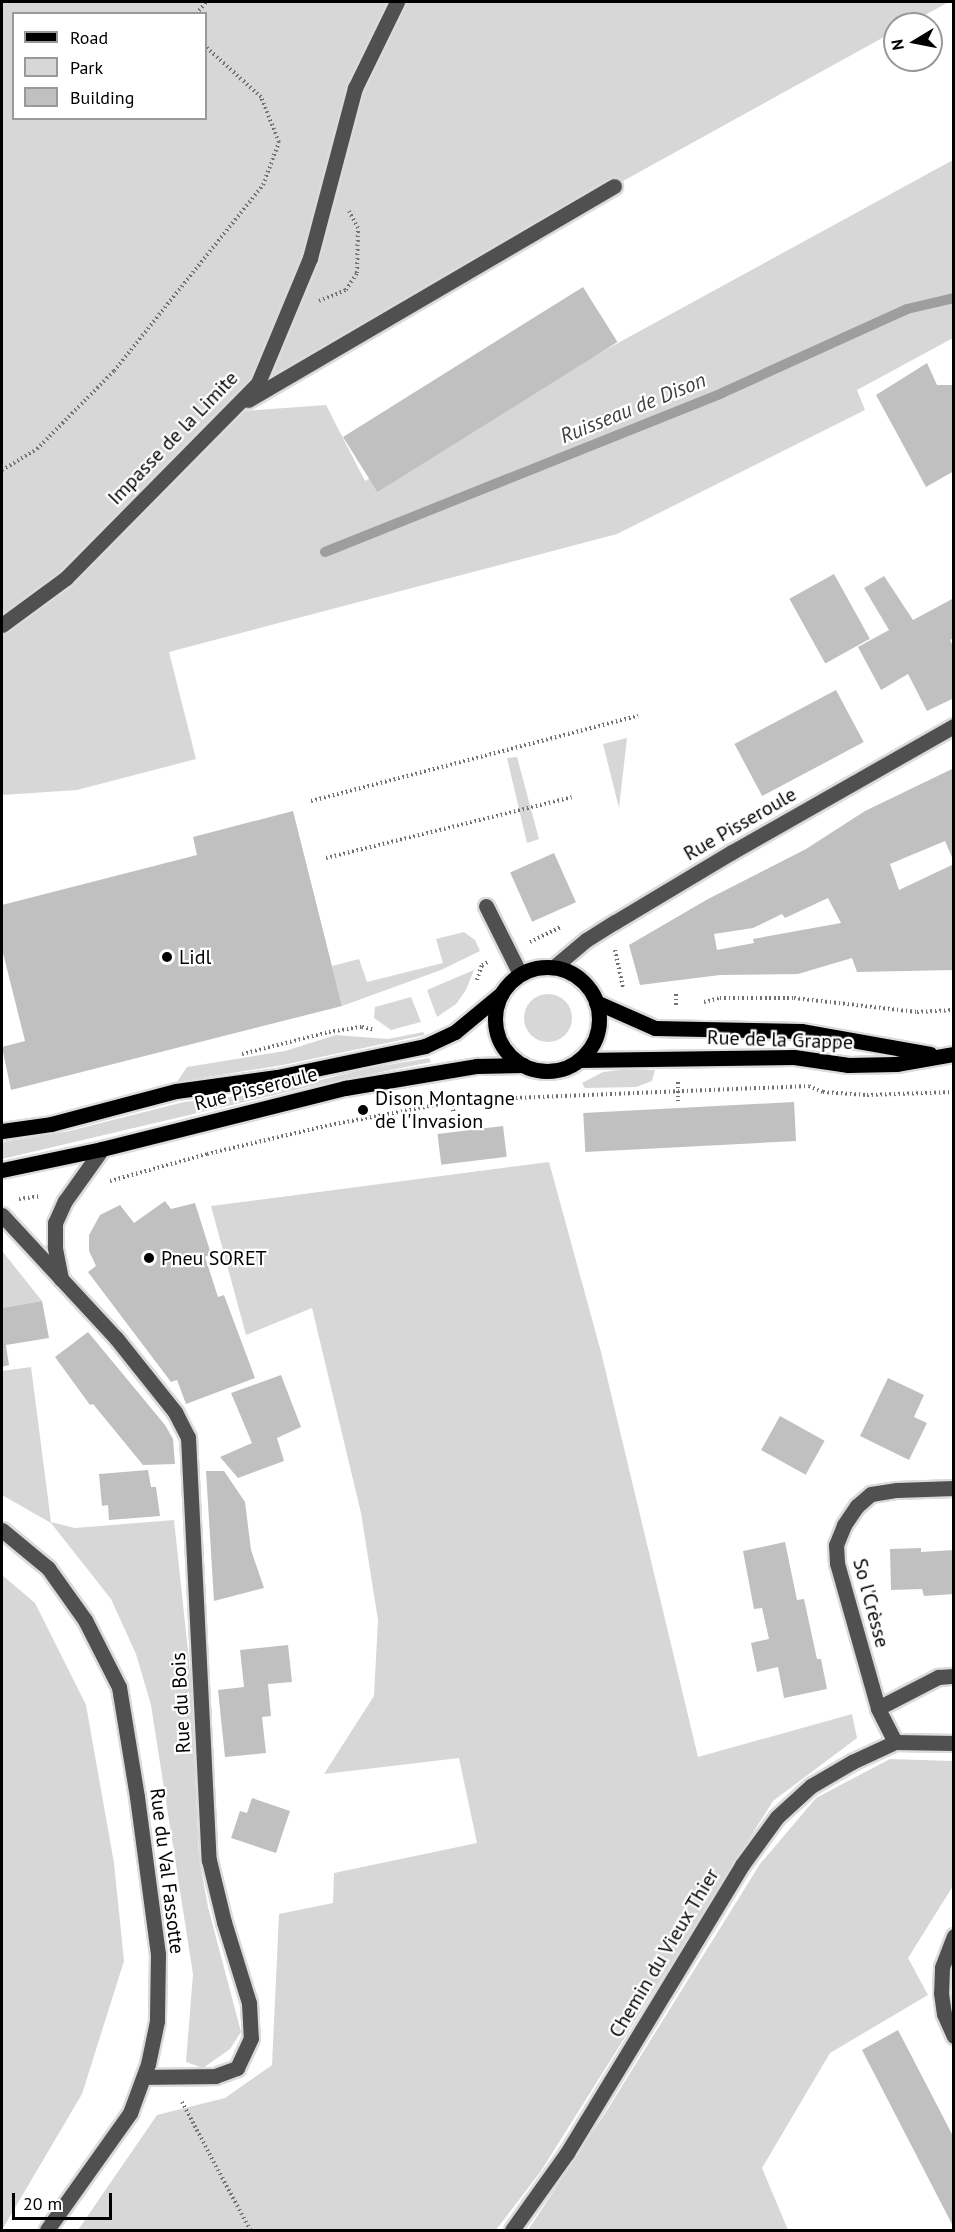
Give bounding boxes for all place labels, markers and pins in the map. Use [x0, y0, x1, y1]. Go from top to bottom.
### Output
place label: Lidl [179, 945, 211, 969]
marker: Lidl [160, 950, 174, 964]
place label: Dison Montagne de l'Invasion [375, 1086, 515, 1133]
marker: Dison Montagne de l'Invasion [356, 1103, 370, 1117]
place label: Pneu SORET [161, 1246, 267, 1270]
marker: Pneu SORET [142, 1251, 156, 1265]

